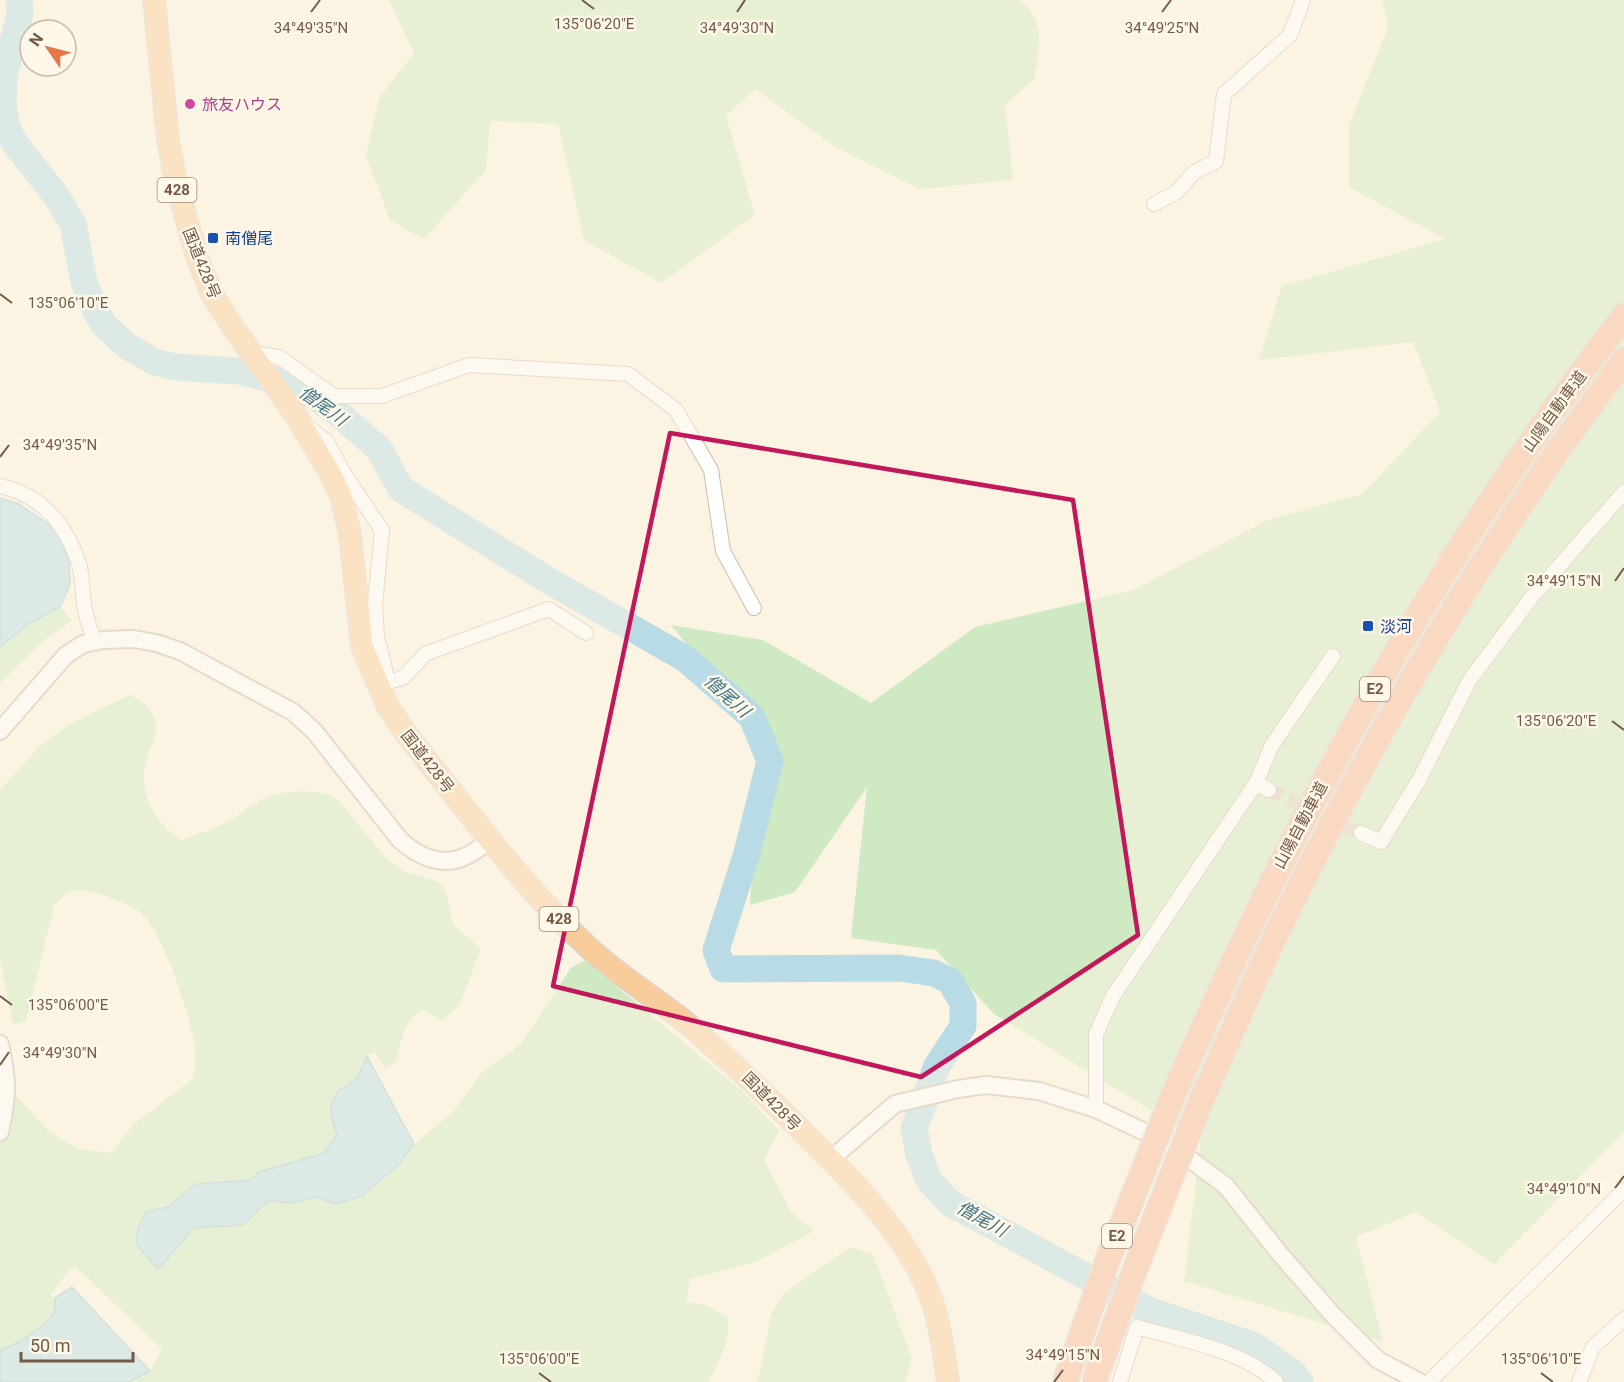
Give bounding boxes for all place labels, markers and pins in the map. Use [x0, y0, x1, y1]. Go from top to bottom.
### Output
place label: 旅友ハウス [202, 95, 282, 114]
marker: 旅友ハウス [183, 97, 197, 111]
place label: 南僧尾 [225, 229, 273, 248]
marker: 南僧尾 [206, 231, 220, 245]
place label: 淡河 [1380, 617, 1412, 636]
marker: 淡河 [1361, 619, 1375, 633]

